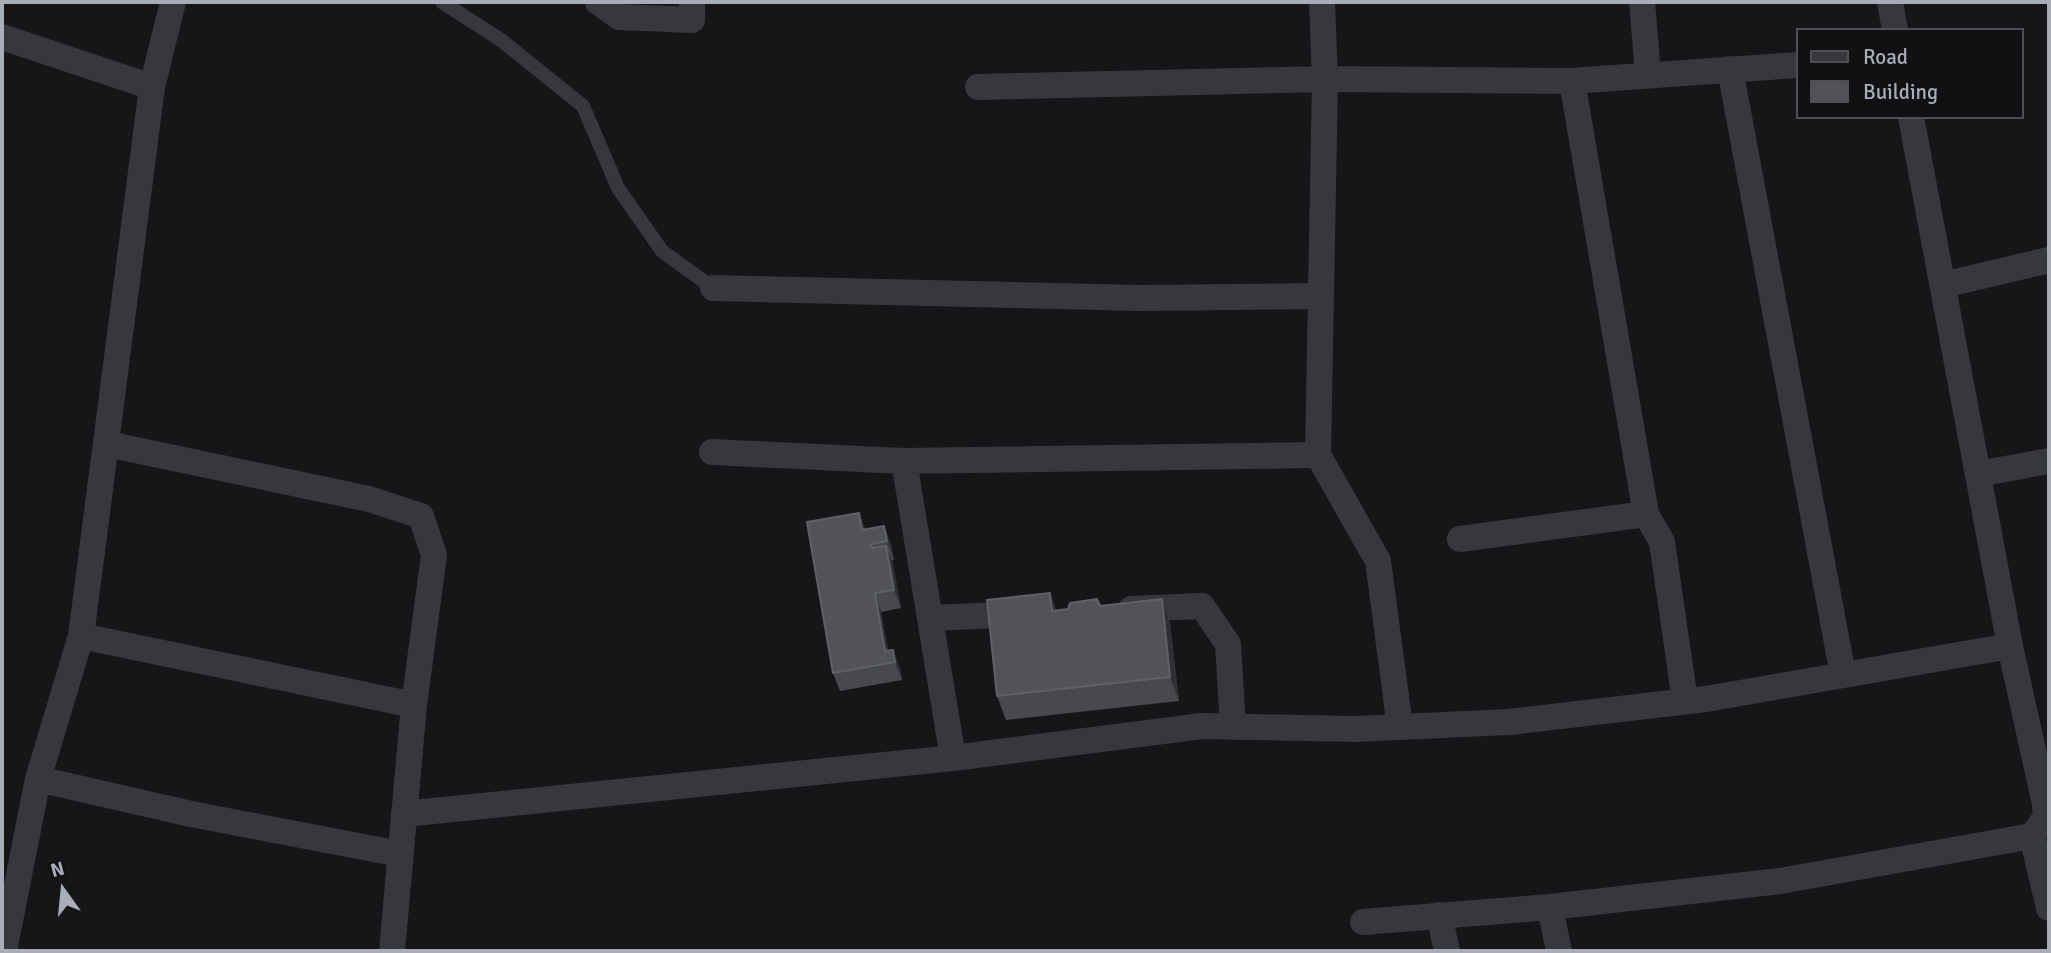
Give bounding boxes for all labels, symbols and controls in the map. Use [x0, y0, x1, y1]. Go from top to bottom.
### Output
legend [1796, 28, 2023, 119]
text: Road [1863, 44, 1908, 70]
text: Building [1863, 79, 1938, 105]
north arrow [28, 855, 98, 925]
text: N [48, 856, 67, 883]

